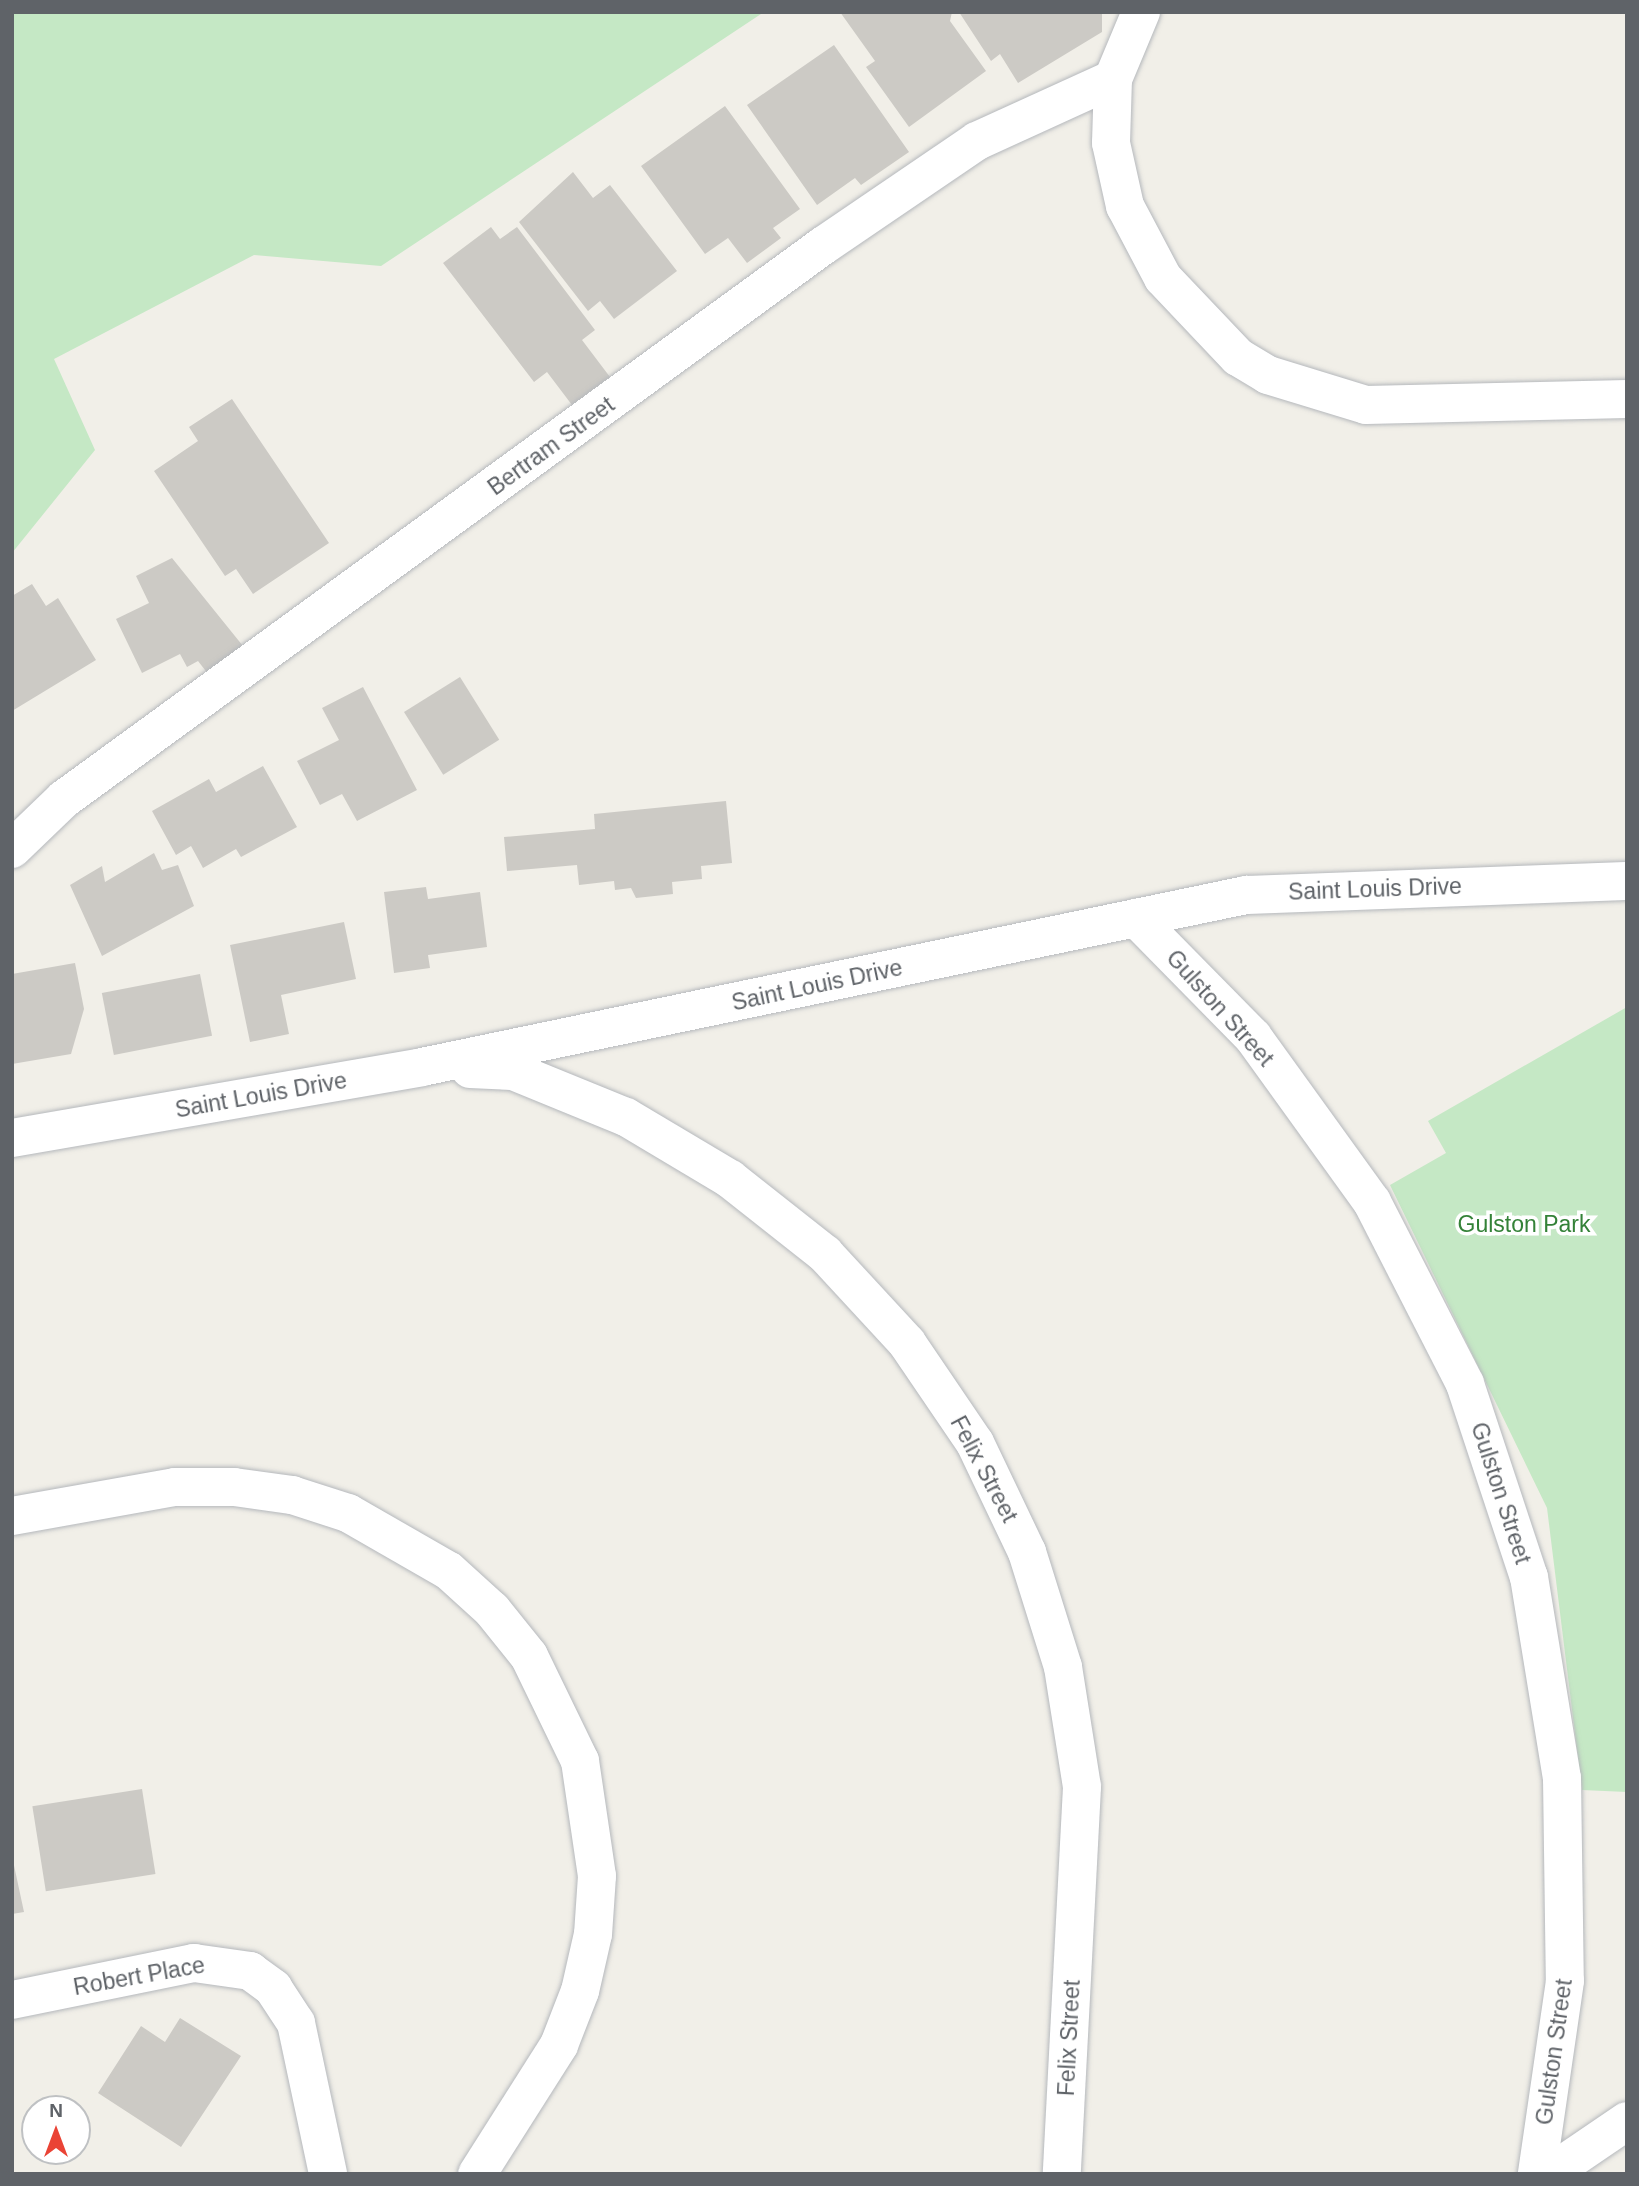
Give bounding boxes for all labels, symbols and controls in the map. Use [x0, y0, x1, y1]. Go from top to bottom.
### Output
street label: Bertram Street [482, 391, 620, 501]
street label: Saint Louis Drive [1288, 872, 1462, 906]
street label: Gulston Street [1161, 944, 1279, 1072]
street label: Saint Louis Drive [729, 953, 905, 1017]
street label: Saint Louis Drive [173, 1066, 349, 1124]
park label: Gulston Park [1458, 1210, 1590, 1238]
street label: Felix Street [945, 1411, 1023, 1527]
street label: Gulston Street [1465, 1419, 1537, 1567]
street label: Robert Place [71, 1951, 207, 2001]
street label: Gulston Street [1530, 1977, 1578, 2127]
street label: Felix Street [1052, 1979, 1086, 2097]
north arrow [21, 2095, 91, 2165]
text: N [49, 2100, 63, 2121]

